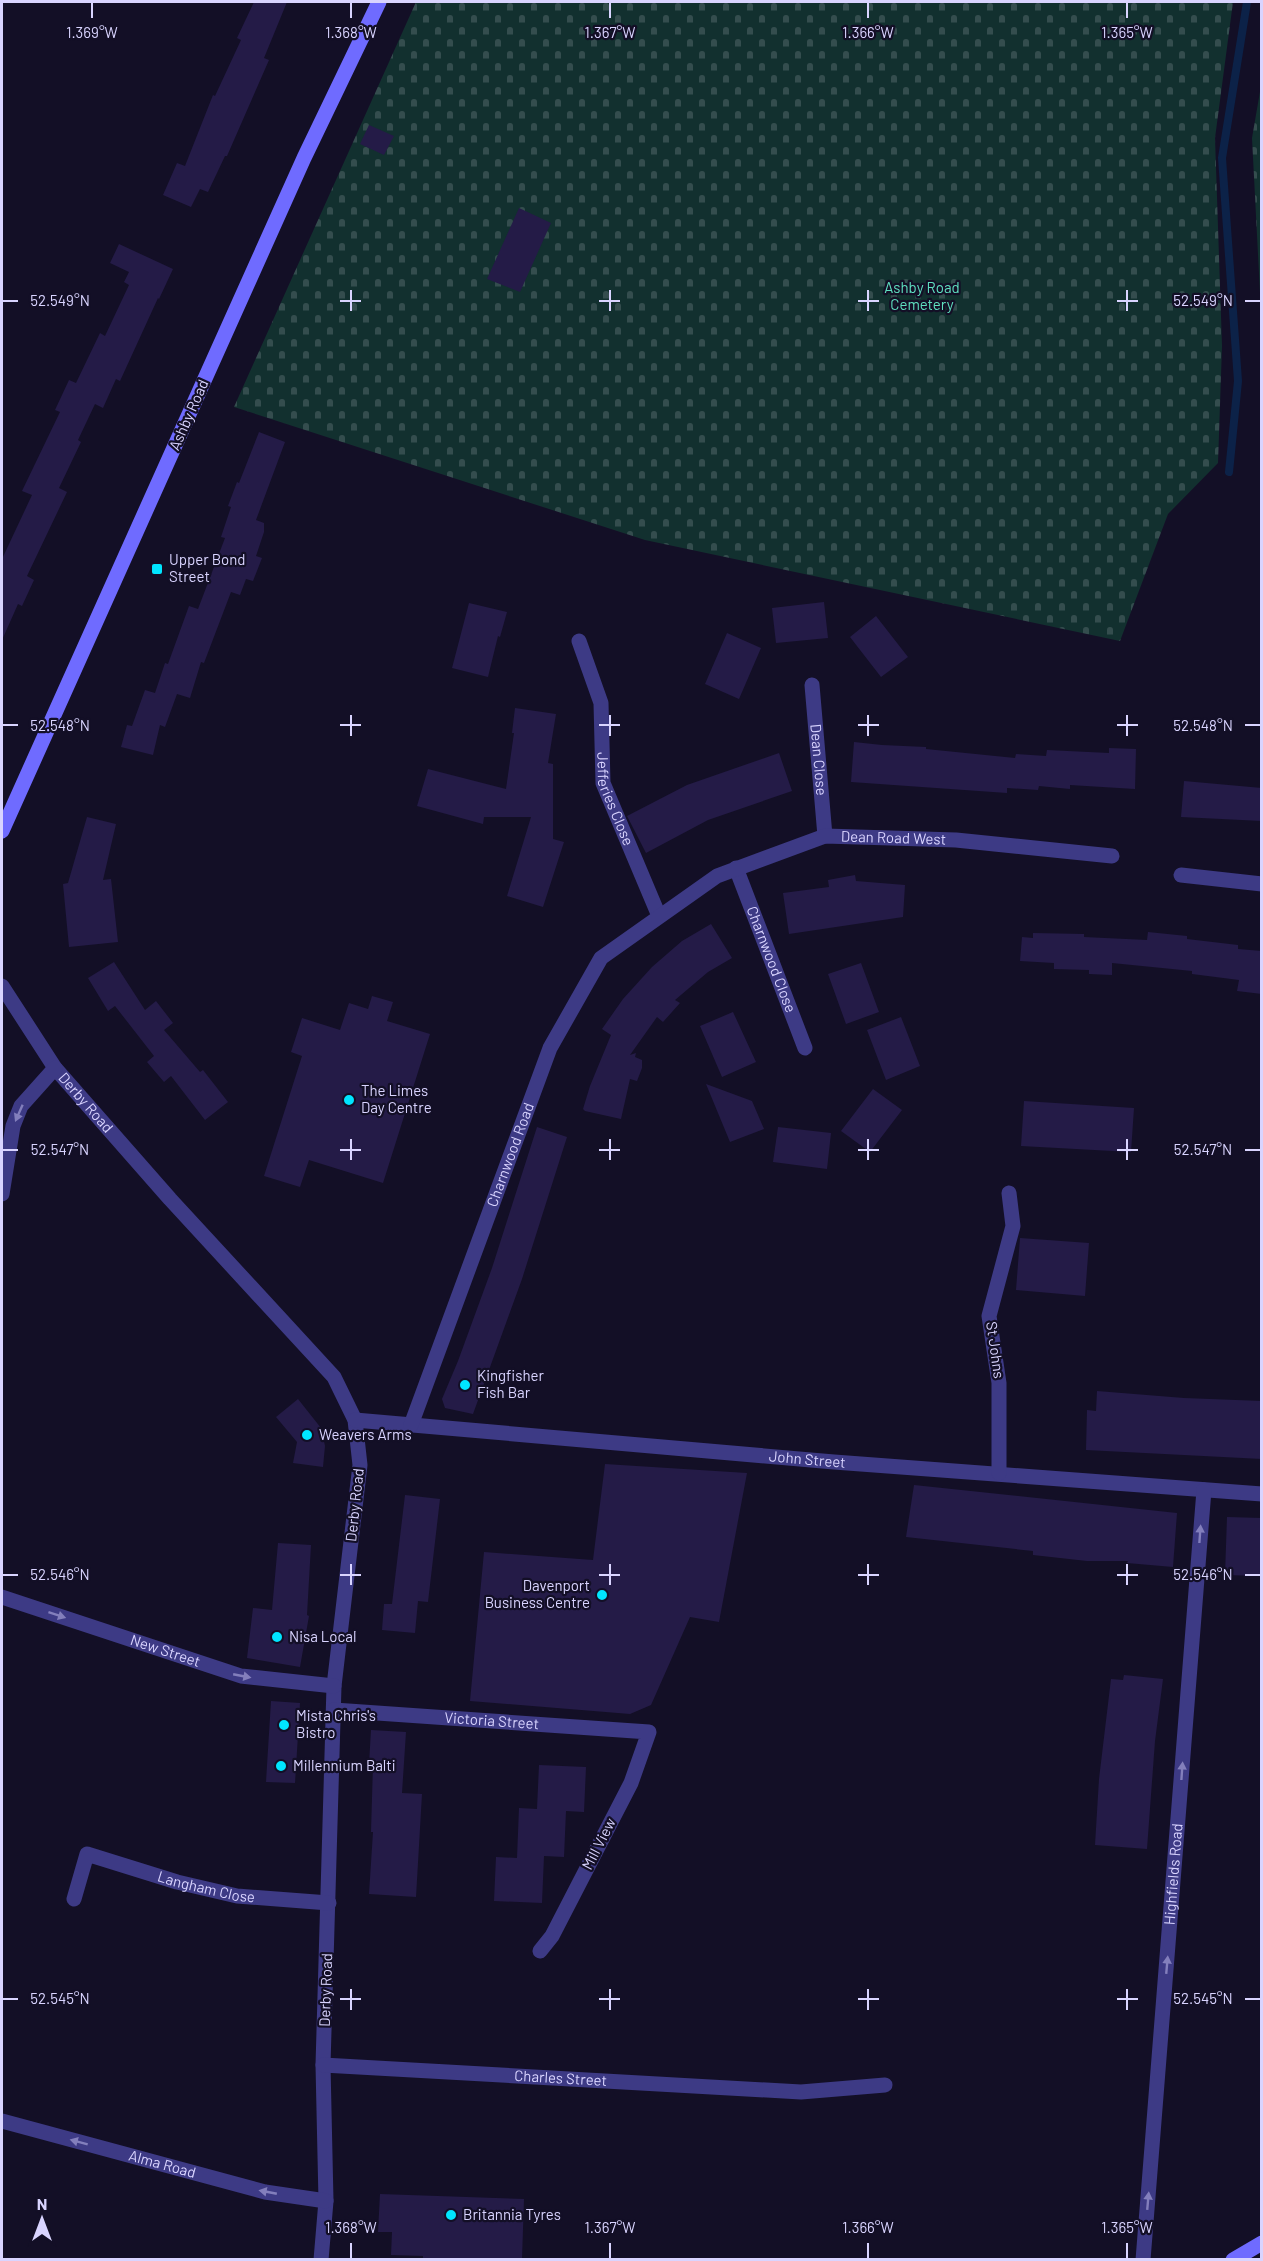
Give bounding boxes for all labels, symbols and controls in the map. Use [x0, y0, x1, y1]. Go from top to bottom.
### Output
text: 1.369°W [66, 23, 118, 41]
text: 1.368°W [325, 23, 377, 41]
text: 1.367°W [585, 23, 635, 41]
text: 1.366°W [842, 23, 894, 41]
text: 1.365°W [1101, 23, 1153, 41]
park label: Ashby Road Cemetery [884, 278, 960, 313]
text: 52.549°N [30, 291, 90, 309]
text: 52.549°N [1173, 291, 1233, 309]
street label: Ashby Road [165, 376, 212, 453]
place label: Upper Bond Street [169, 550, 245, 585]
marker: Upper Bond Street [150, 562, 164, 576]
text: 52.548°N [30, 716, 90, 734]
text: 52.548°N [1173, 716, 1233, 734]
street label: Dean Close [807, 723, 831, 796]
street label: Jefferies Close [594, 752, 638, 848]
street label: Dean Road West [841, 826, 946, 848]
street label: Charnwood Close [743, 903, 801, 1015]
street label: Derby Road [55, 1068, 117, 1136]
place label: The Limes Day Centre [361, 1081, 432, 1116]
marker: The Limes Day Centre [342, 1093, 356, 1107]
street label: Charnwood Road [482, 1100, 537, 1209]
one-way arrow [14, 1105, 24, 1123]
text: 52.547°N [31, 1140, 89, 1158]
text: 52.547°N [1174, 1140, 1232, 1158]
street label: St Johns [983, 1320, 1009, 1380]
place label: Kingfisher Fish Bar [477, 1366, 544, 1401]
marker: Kingfisher Fish Bar [458, 1378, 472, 1392]
place label: Weavers Arms [319, 1425, 412, 1443]
marker: Weavers Arms [300, 1428, 314, 1442]
street label: John Street [768, 1446, 846, 1471]
street label: Derby Road [341, 1467, 367, 1543]
one-way arrow [1195, 1525, 1205, 1544]
text: 52.546°N [30, 1565, 90, 1583]
text: 52.546°N [1173, 1565, 1233, 1583]
place label: Davenport Business Centre [485, 1576, 590, 1611]
marker: Davenport Business Centre [595, 1588, 609, 1602]
one-way arrow [48, 1611, 66, 1621]
place label: Nisa Local [289, 1627, 356, 1645]
street label: New Street [128, 1630, 203, 1670]
marker: Nisa Local [270, 1630, 284, 1644]
one-way arrow [233, 1672, 252, 1681]
place label: Mista Chris's Bistro [296, 1706, 376, 1741]
street label: Victoria Street [444, 1708, 540, 1732]
marker: Mista Chris's Bistro [277, 1718, 291, 1732]
place label: Millennium Balti [293, 1756, 396, 1774]
marker: Millennium Balti [274, 1759, 288, 1773]
one-way arrow [1177, 1761, 1187, 1780]
street label: Mill View [577, 1814, 619, 1872]
street label: Highfields Road [1160, 1823, 1186, 1926]
street label: Langham Close [156, 1867, 256, 1905]
street label: Derby Road [315, 1953, 335, 2027]
one-way arrow [1162, 1955, 1171, 1974]
text: 52.545°N [30, 1989, 90, 2007]
text: 52.545°N [1173, 1989, 1233, 2007]
street label: Charles Street [514, 2066, 608, 2089]
one-way arrow [70, 2137, 88, 2146]
street label: Alma Road [127, 2146, 198, 2181]
one-way arrow [258, 2187, 277, 2196]
north arrow [12, 2189, 72, 2249]
one-way arrow [1143, 2192, 1153, 2211]
text: N [37, 2194, 47, 2213]
place label: Britannia Tyres [463, 2205, 561, 2223]
marker: Britannia Tyres [444, 2208, 458, 2222]
text: 1.368°W [325, 2218, 377, 2236]
text: 1.367°W [585, 2218, 635, 2236]
text: 1.366°W [842, 2218, 894, 2236]
text: 1.365°W [1101, 2218, 1153, 2236]

